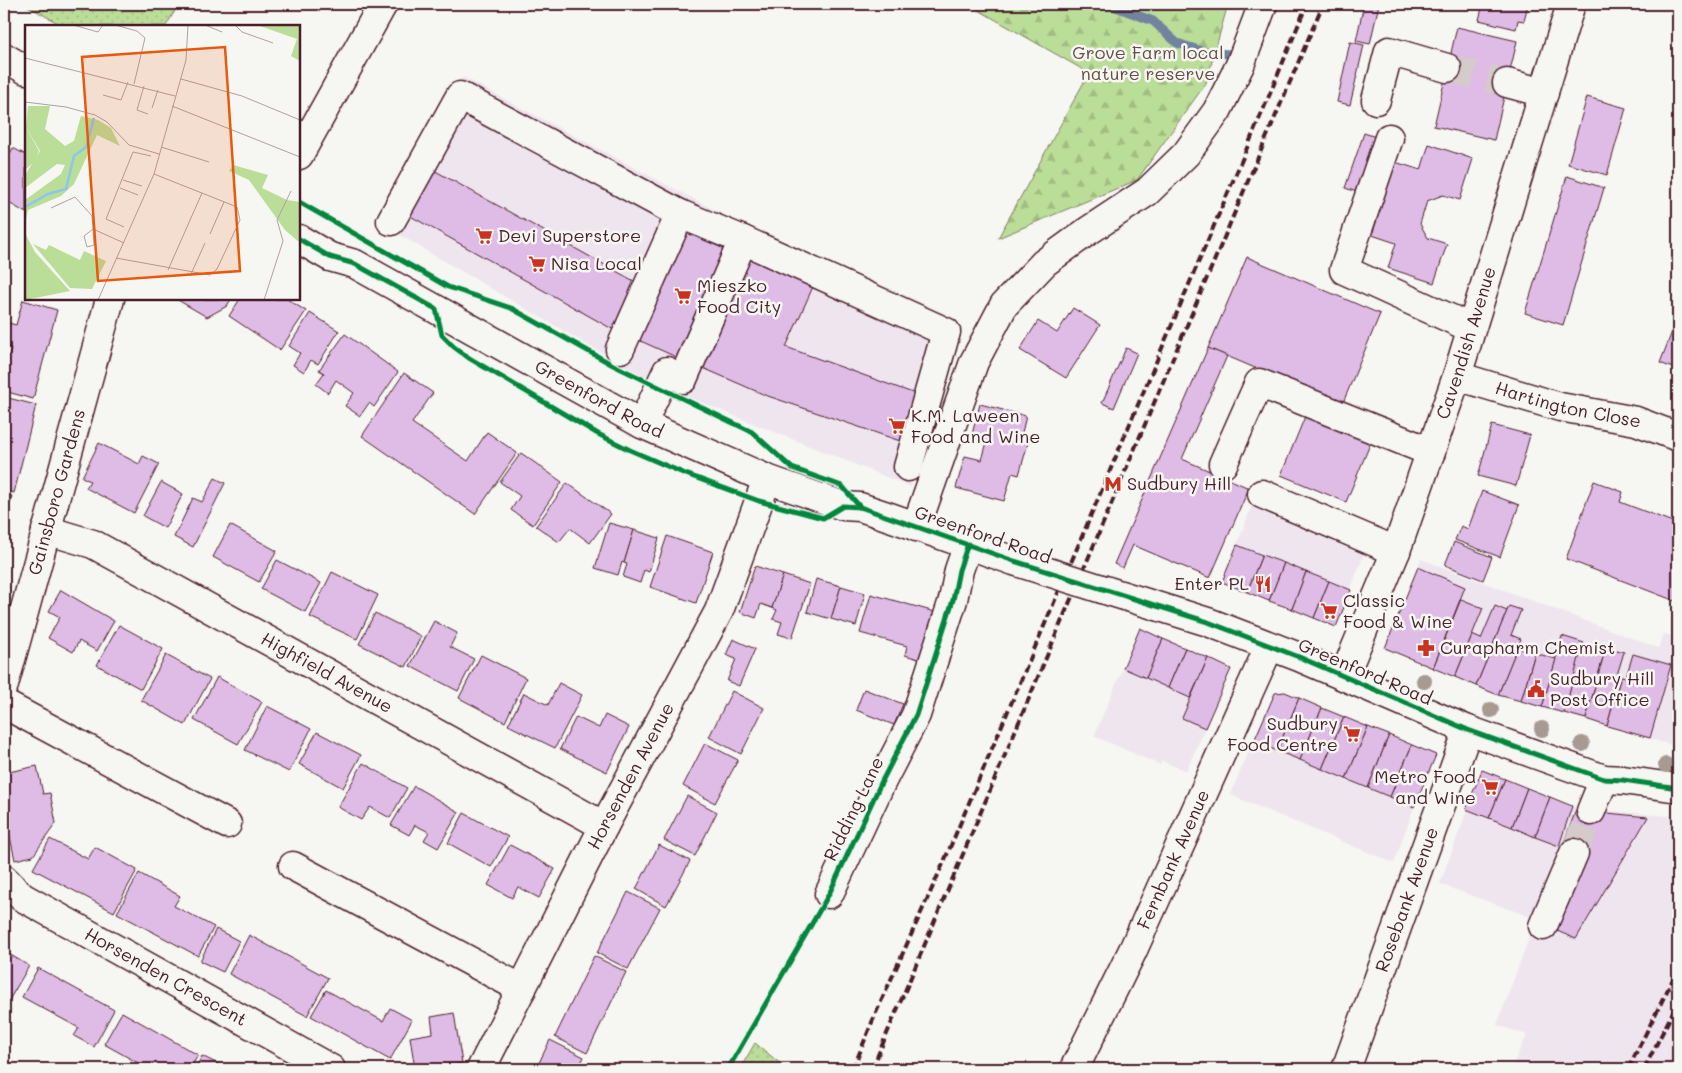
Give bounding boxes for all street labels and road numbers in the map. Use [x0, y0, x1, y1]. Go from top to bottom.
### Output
street label: Cavendish Avenue [1430, 264, 1501, 422]
street label: Greenford Road [531, 354, 668, 443]
street label: Hartington Close [1492, 375, 1643, 433]
street label: Gainsboro Gardens [22, 406, 90, 578]
street label: Greenford Road [912, 499, 1055, 569]
street label: Highfield Avenue [257, 626, 397, 718]
street label: Greenford Road [1295, 632, 1436, 710]
street label: Horsenden Avenue [581, 698, 679, 853]
street label: Ridding Lane [817, 752, 889, 865]
street label: Fernbank Avenue [1131, 786, 1214, 933]
street label: Rosebank Avenue [1369, 823, 1443, 975]
street label: Horsenden Crescent [81, 921, 252, 1031]

